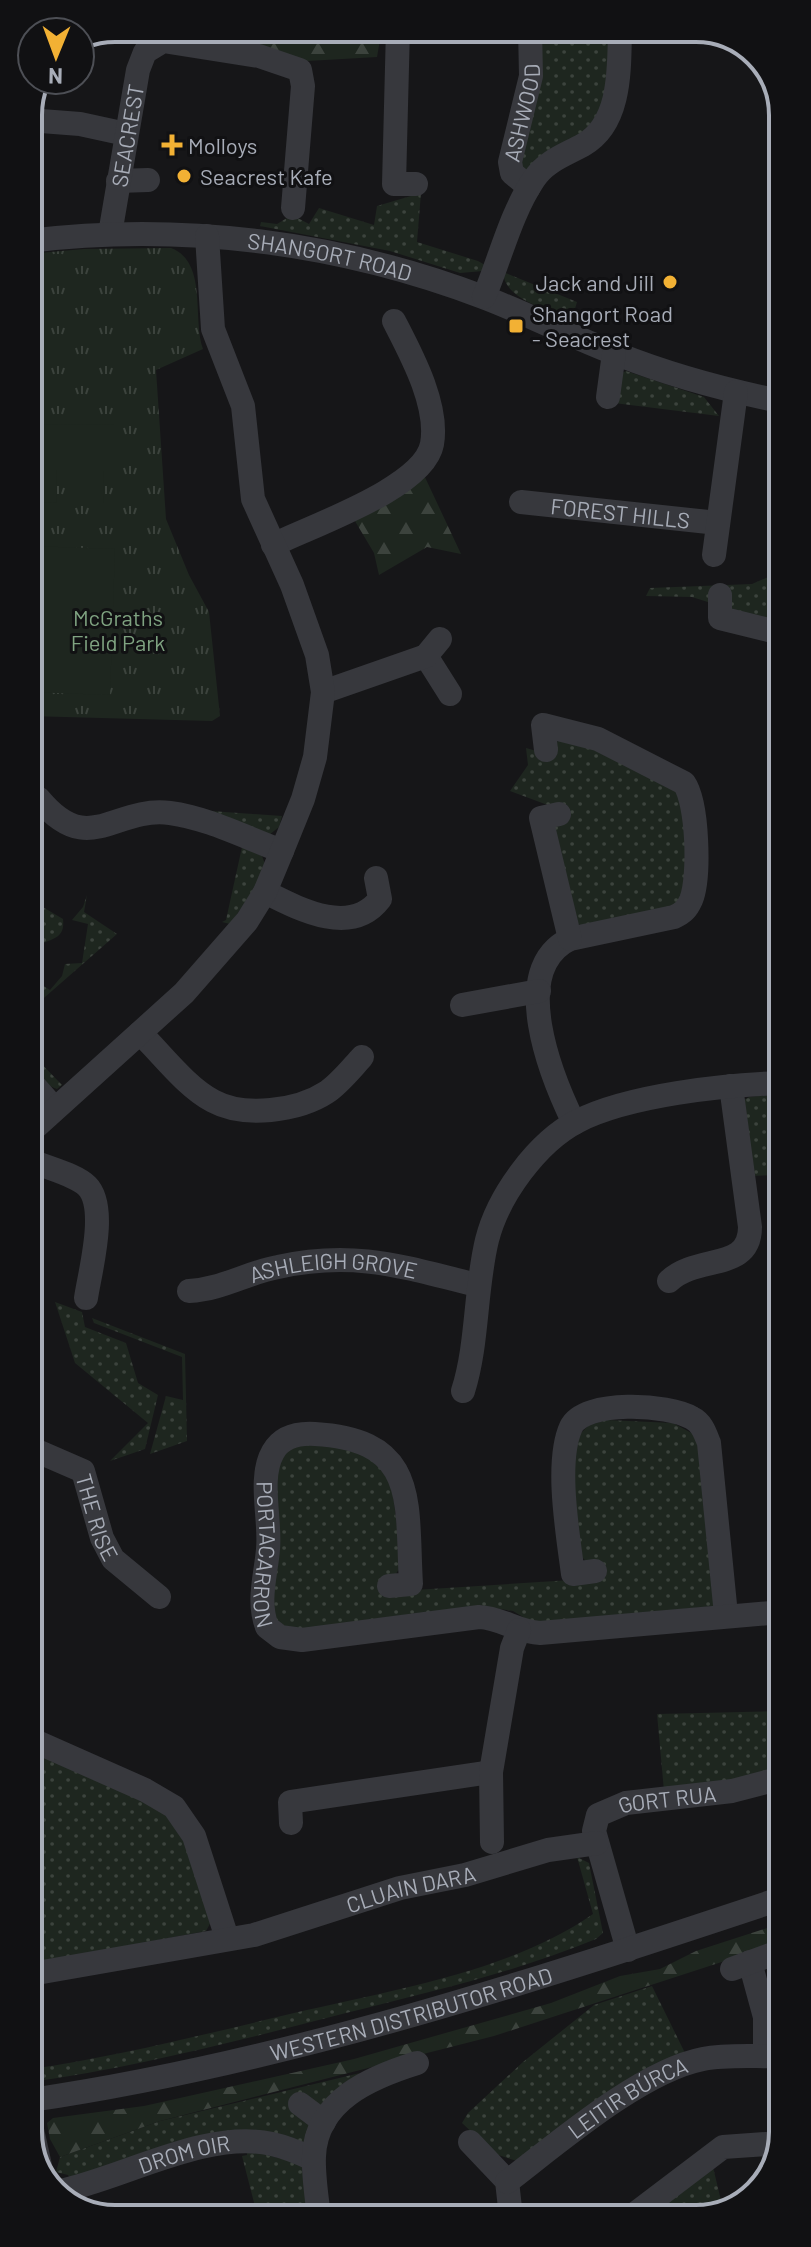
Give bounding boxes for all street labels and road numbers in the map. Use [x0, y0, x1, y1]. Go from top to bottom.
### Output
street label: ASHWOOD [498, 64, 544, 164]
street label: SEACREST [105, 82, 148, 189]
street label: SHANGORT ROAD [246, 227, 415, 285]
street label: FOREST HILLS [549, 492, 692, 533]
street label: ASHLEIGH GROVE [246, 1247, 420, 1287]
street label: THE RISE [71, 1471, 124, 1565]
street label: PORTACARRON [249, 1481, 281, 1630]
street label: GORT RUA [614, 1780, 717, 1818]
street label: CLUAIN DARA [343, 1860, 478, 1918]
street label: WESTERN DISTRIBUTOR ROAD [267, 1961, 555, 2065]
street label: LEITIR BÚRCA [562, 2051, 691, 2143]
street label: DROM OIR [135, 2129, 231, 2178]

